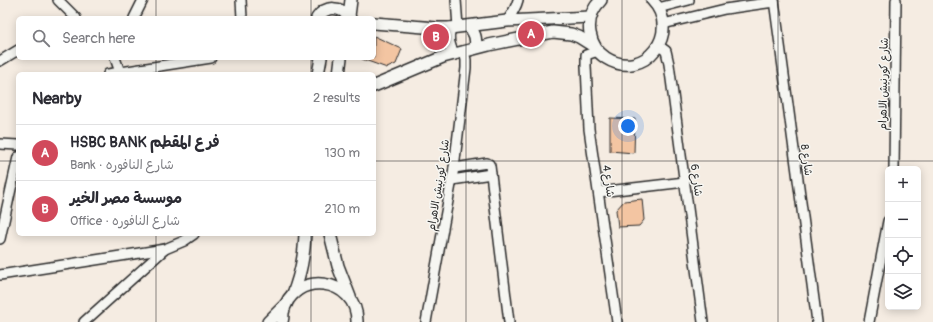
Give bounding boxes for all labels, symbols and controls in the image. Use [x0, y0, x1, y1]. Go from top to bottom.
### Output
search box [16, 16, 376, 60]
pin: A [518, 19, 544, 49]
pin: B [423, 22, 449, 52]
icon: search [30, 27, 52, 49]
text: Search here [62, 29, 135, 48]
street label: شارع كورنيش الاهرام [876, 38, 893, 131]
text: Nearby [32, 88, 81, 109]
text: 2 results [313, 90, 360, 106]
your location [618, 116, 638, 136]
text: HSBC BANK فرع المقطم [70, 133, 220, 152]
street label: شارع كورنيش الاهرام [425, 138, 454, 232]
street label: شارع 8 [796, 143, 815, 177]
text: A [41, 145, 49, 161]
text: 130 m [324, 145, 360, 161]
text: Bank · شارع النافوره [70, 157, 174, 173]
street label: شارع 6 [686, 163, 705, 197]
street label: شارع 4 [598, 164, 617, 198]
map controls [885, 166, 921, 310]
button: + [885, 166, 921, 202]
text: موسسة مصر الخير [70, 189, 182, 208]
text: B [41, 201, 49, 217]
text: 210 m [324, 201, 360, 217]
button: − [885, 202, 921, 238]
text: Office · شارع النافوره [70, 213, 180, 229]
button: locate [885, 238, 921, 274]
button: layers [885, 274, 921, 310]

